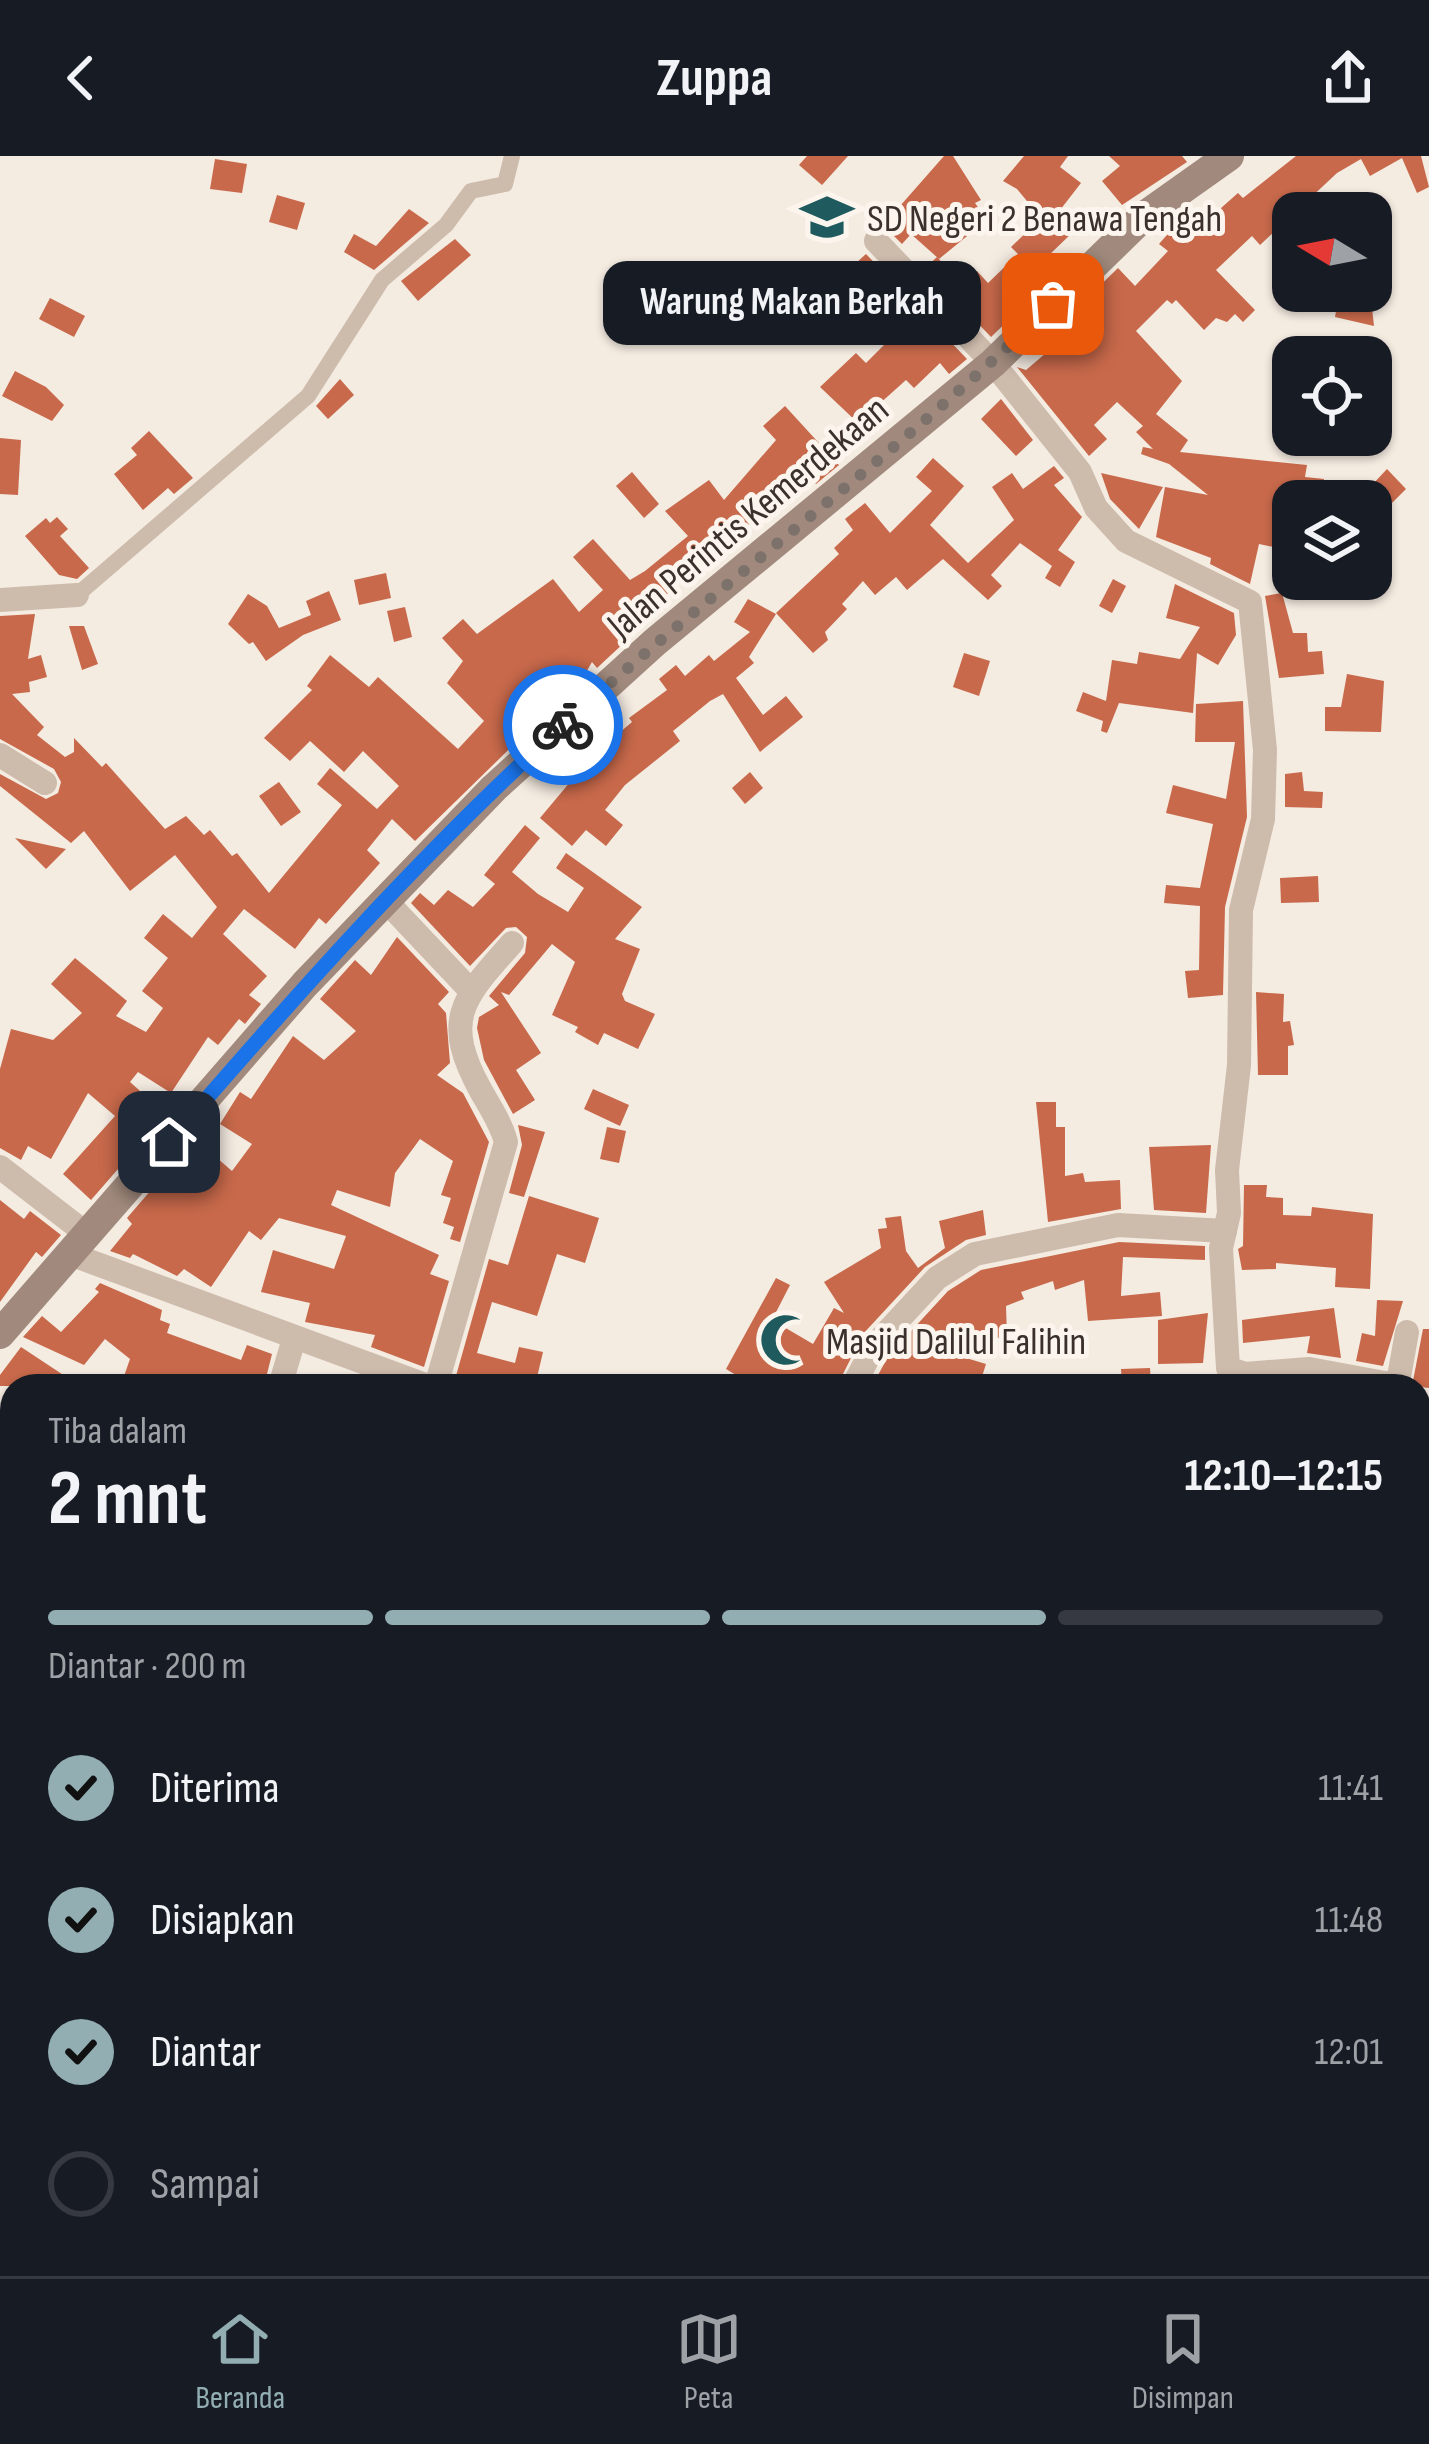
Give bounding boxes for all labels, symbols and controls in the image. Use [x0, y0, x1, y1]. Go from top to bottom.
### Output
icon: back [48, 45, 114, 111]
icon: share [1315, 45, 1381, 111]
text: Zuppa [657, 46, 772, 111]
school or university icon: SD Negeri 2 Benawa Tengah [798, 188, 856, 246]
north arrow [1272, 192, 1392, 312]
map controls [1272, 192, 1392, 600]
place label: SD Negeri 2 Benawa Tengah [867, 196, 1222, 243]
pin [1002, 253, 1104, 355]
callout: Warung Makan Berkah [603, 262, 981, 346]
icon: bag [1020, 271, 1086, 337]
text: Warung Makan Berkah [640, 279, 944, 326]
button: locate [1272, 336, 1392, 456]
street label: Jalan Perintis Kemerdekaan [598, 387, 899, 650]
button: layers [1272, 480, 1392, 600]
courier [503, 665, 623, 785]
icon: bike [530, 692, 596, 758]
pin [118, 1091, 220, 1193]
icon: home [136, 1109, 202, 1175]
mosque icon: Masjid Dalilul Falihin [757, 1311, 815, 1369]
place label: Masjid Dalilul Falihin [826, 1319, 1086, 1366]
text: Tiba dalam [48, 1408, 187, 1455]
text: 12:10–12:15 [1185, 1449, 1383, 1504]
text: 2 mnt [48, 1453, 207, 1546]
text: Diantar · 200 m [48, 1643, 247, 1690]
icon: check [48, 1755, 114, 1821]
text: Diterima [150, 1761, 279, 1816]
text: 11:41 [1318, 1765, 1383, 1812]
icon: check [48, 1887, 114, 1953]
text: Disiapkan [150, 1893, 295, 1948]
text: 11:48 [1315, 1897, 1383, 1944]
icon: check [48, 2019, 114, 2085]
text: Diantar [150, 2025, 261, 2080]
text: 12:01 [1314, 2029, 1383, 2076]
text: Sampai [150, 2157, 260, 2212]
tab: Beranda [195, 2306, 285, 2418]
tab: Peta [676, 2306, 742, 2418]
tab: Disimpan [1132, 2306, 1234, 2418]

